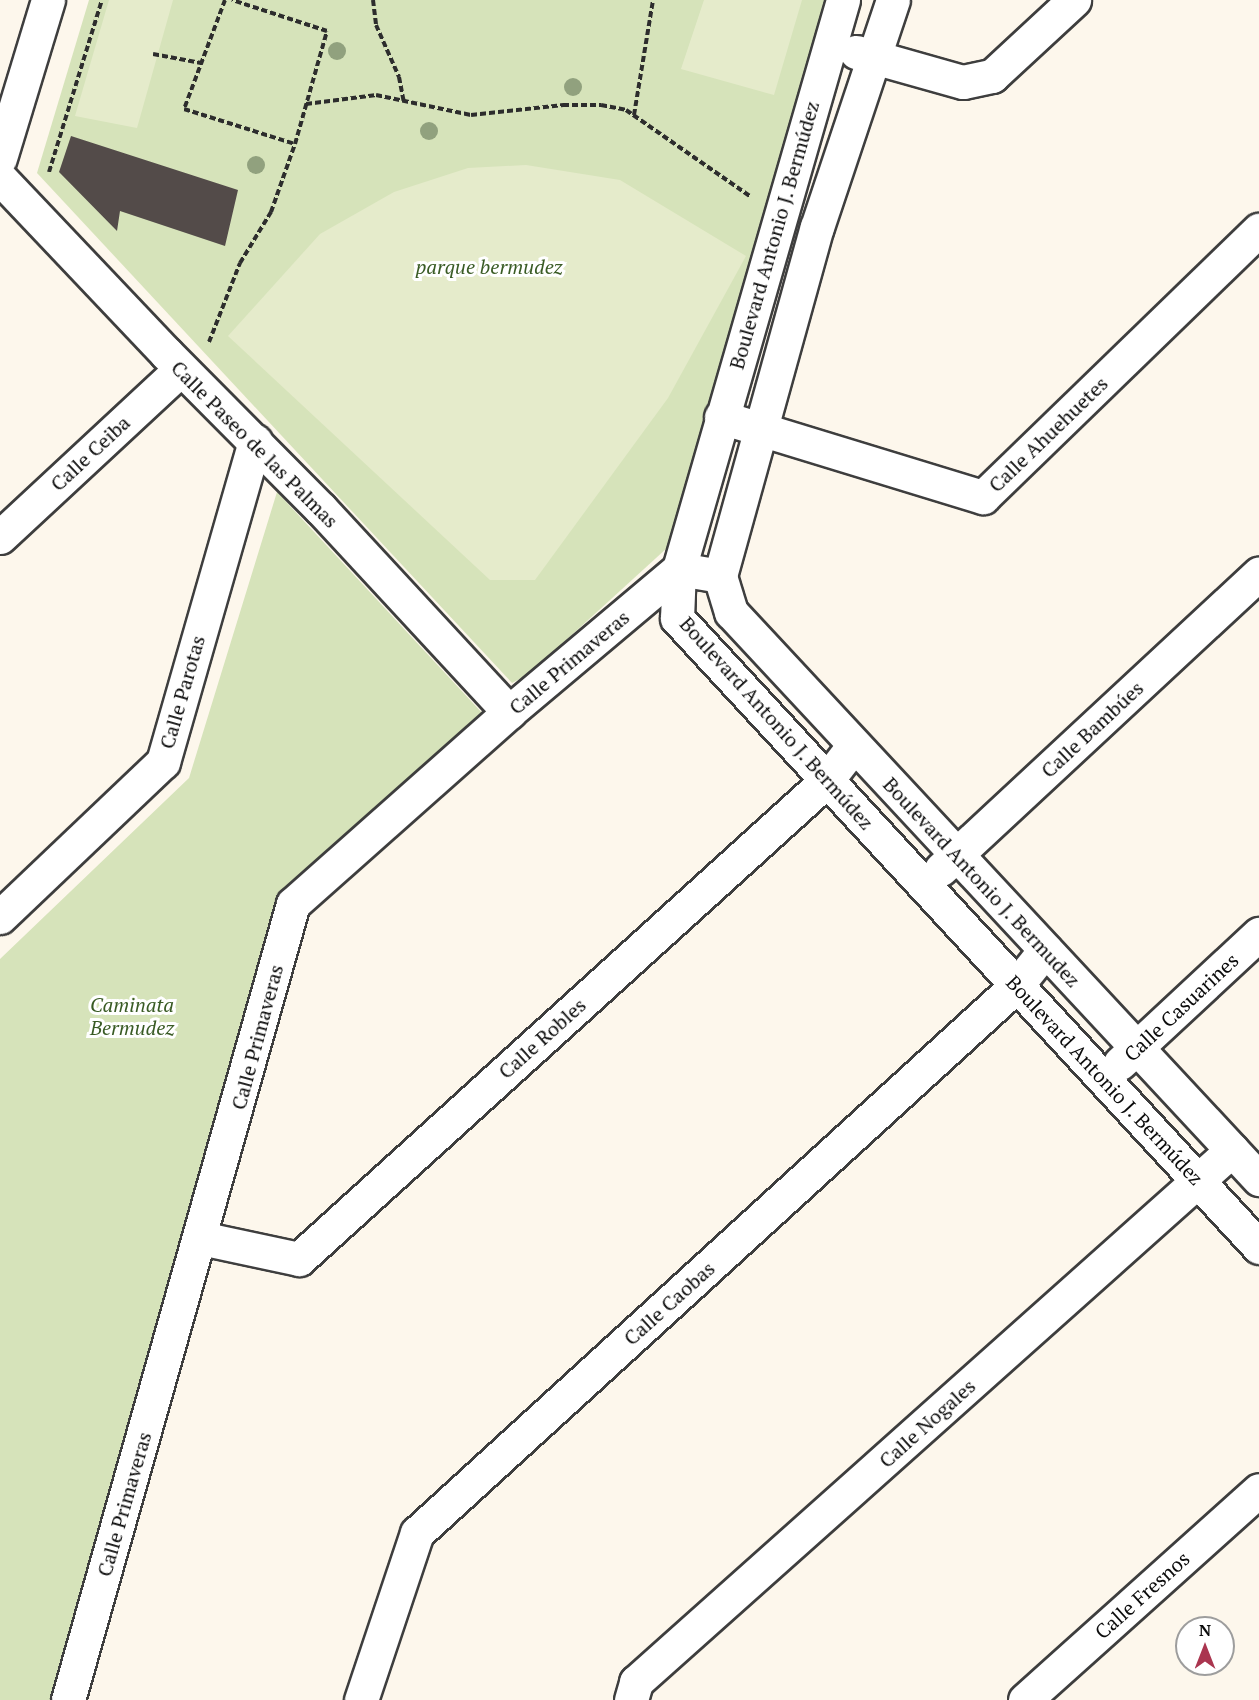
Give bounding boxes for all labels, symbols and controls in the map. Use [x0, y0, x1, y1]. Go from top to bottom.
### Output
street label: Boulevard Antonio J. Bermúdez [724, 98, 824, 372]
park label: parque bermudez [416, 254, 562, 278]
street label: Calle Paseo de las Palmas [167, 356, 343, 532]
street label: Calle Ahuehuetes [983, 371, 1113, 497]
street label: Calle Ceiba [45, 410, 135, 496]
street label: Calle Primaveras [504, 605, 634, 719]
street label: Boulevard Antonio J. Bermúdez [675, 611, 879, 835]
street label: Calle Parotas [154, 633, 210, 751]
street label: Calle Bambúes [1036, 676, 1148, 782]
street label: Boulevard Antonio J. Bermudez [878, 772, 1086, 992]
street label: Calle Casuarines [1119, 948, 1243, 1066]
street label: Calle Primaveras [226, 962, 288, 1112]
street label: Boulevard Antonio J. Bermúdez [1001, 970, 1209, 1190]
park label: Caminata Bermudez [90, 993, 174, 1040]
street label: Calle Robles [493, 993, 591, 1083]
street label: Calle Caobas [619, 1256, 719, 1350]
street label: Calle Nogales [874, 1374, 980, 1472]
street label: Calle Primaveras [92, 1429, 156, 1579]
street label: Calle Fresnos [1090, 1546, 1194, 1644]
north arrow [1175, 1616, 1235, 1676]
text: N [1199, 1619, 1211, 1641]

